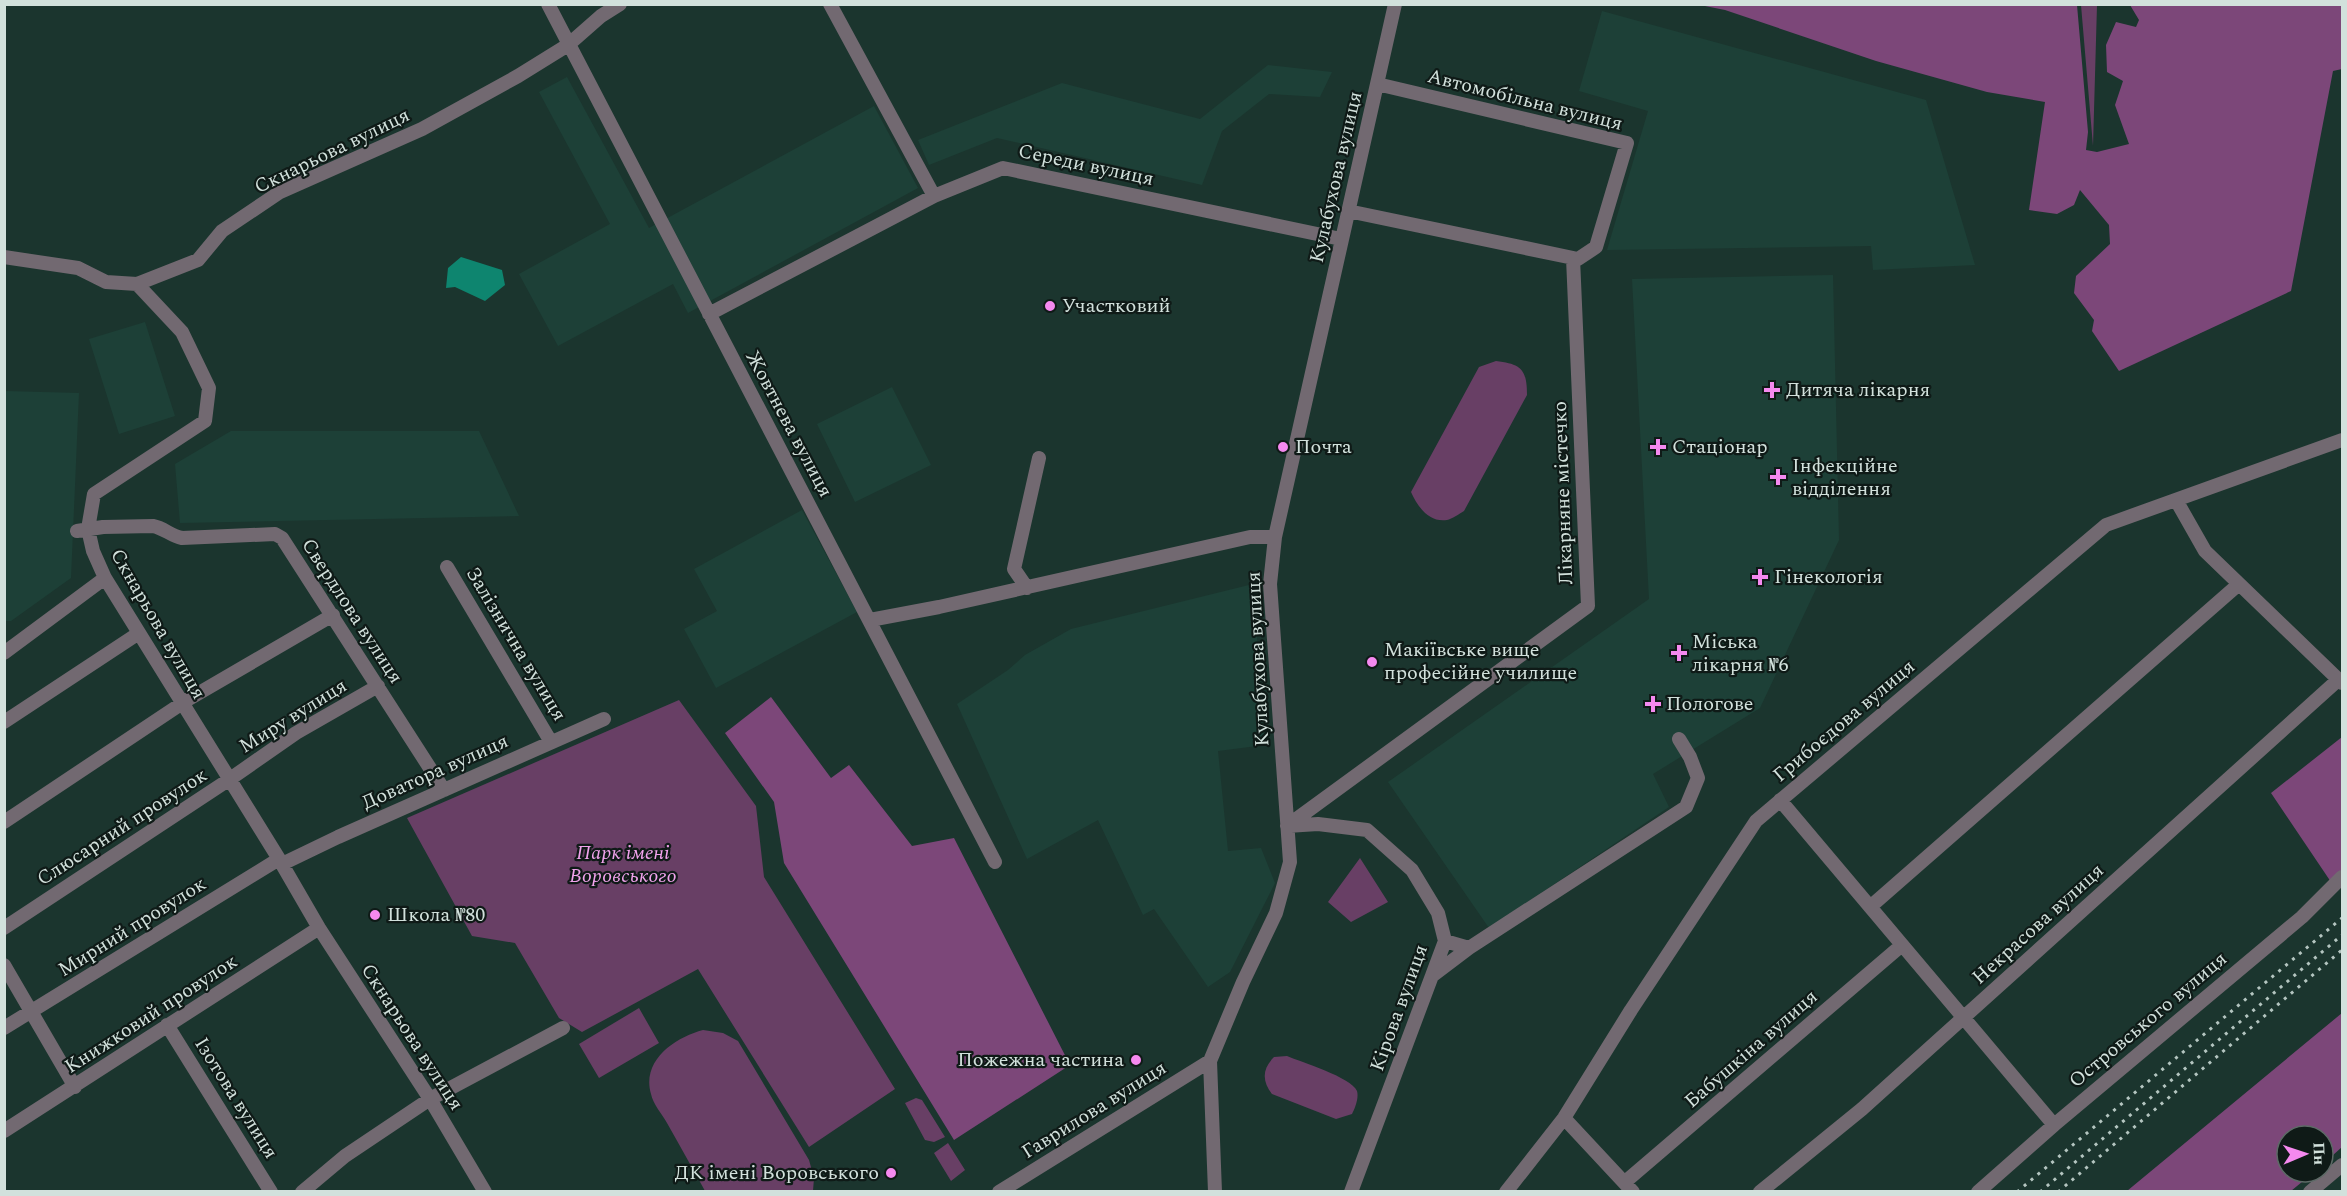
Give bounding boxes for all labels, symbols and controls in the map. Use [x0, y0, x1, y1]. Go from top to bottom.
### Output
street label: Автомобільна вулиця [1424, 61, 1626, 139]
street label: Кулабухова вулиця [1302, 88, 1370, 266]
street label: Скнарьова вулиця [249, 100, 415, 202]
street label: Середи вулиця [1015, 136, 1157, 194]
place label: Участковий [1062, 291, 1170, 321]
marker: Участковий [1043, 299, 1057, 313]
street label: Жовтнева вулиця [738, 345, 840, 503]
place label: Дитяча лікарня [1786, 375, 1930, 405]
marker: Дитяча лікарня [1763, 381, 1781, 399]
street label: Лікарняне містечко [1545, 401, 1581, 585]
place label: Почта [1295, 432, 1352, 462]
place label: Стаціонар [1672, 432, 1768, 462]
marker: Стаціонар [1649, 438, 1667, 456]
marker: Почта [1276, 440, 1290, 454]
place label: Інфекційне відділення [1792, 451, 1898, 504]
marker: Інфекційне відділення [1769, 468, 1787, 486]
street label: Свердлова вулиця [294, 532, 410, 690]
street label: Скнарьова вулиця [103, 543, 213, 705]
street label: Залізнична вулиця [458, 561, 574, 727]
place label: Гінекологія [1774, 562, 1883, 592]
marker: Гінекологія [1751, 568, 1769, 586]
street label: Кулабухова вулиця [1238, 571, 1278, 747]
place label: Міська лікарня №6 [1692, 627, 1789, 680]
place label: Макіївське вище професійне училище [1384, 635, 1577, 688]
marker: Міська лікарня №6 [1670, 644, 1688, 662]
street label: Грибоєдова вулиця [1766, 652, 1922, 790]
marker: Макіївське вище професійне училище [1365, 655, 1379, 669]
street label: Миру вулиця [233, 671, 353, 761]
place label: Пологове [1666, 689, 1754, 719]
marker: Пологове [1644, 695, 1662, 713]
street label: Доватора вулиця [357, 726, 513, 818]
street label: Слюсарний провулок [31, 760, 213, 894]
park label: Парк імені Воровського [569, 838, 677, 891]
street label: Некрасова вулиця [1965, 856, 2111, 992]
street label: Мирний провулок [52, 869, 212, 985]
place label: Школа №80 [387, 900, 485, 930]
marker: Школа №80 [368, 908, 382, 922]
street label: Кірова вулиця [1362, 940, 1436, 1076]
street label: Островського вулиця [2062, 945, 2234, 1095]
street label: Книжковий провулок [59, 947, 243, 1081]
street label: Скнарьова вулиця [353, 958, 471, 1116]
street label: Бабушкіна вулиця [1678, 982, 1824, 1116]
street label: Ізотова вулиця [187, 1031, 285, 1165]
place label: Пожежна частина [957, 1045, 1124, 1075]
street label: Гаврилова вулиця [1016, 1053, 1172, 1167]
marker: Пожежна частина [1129, 1053, 1143, 1067]
north arrow [2275, 1124, 2335, 1184]
text: Пн [2307, 1142, 2331, 1165]
place label: ДК імені Воровського [675, 1158, 879, 1188]
marker: ДК імені Воровського [884, 1166, 898, 1180]

